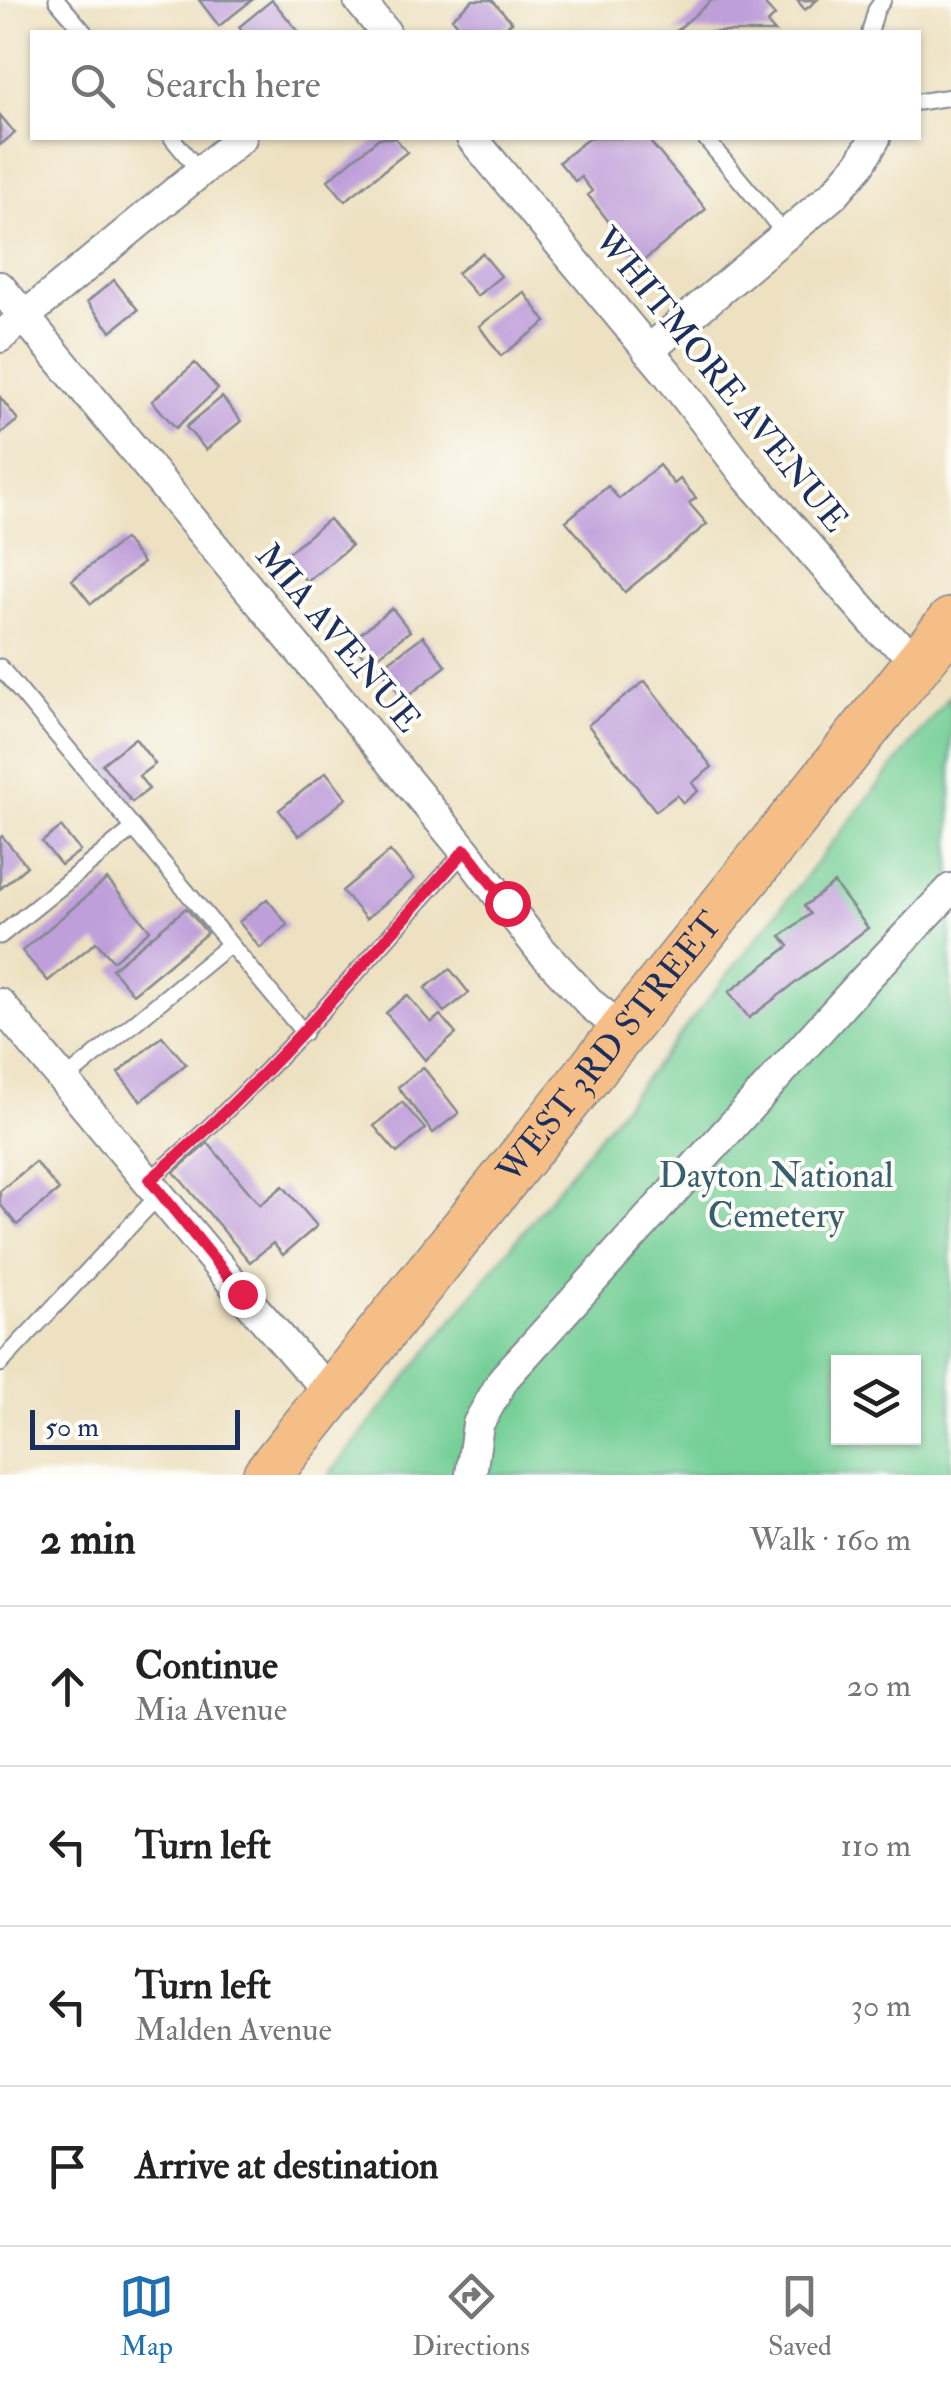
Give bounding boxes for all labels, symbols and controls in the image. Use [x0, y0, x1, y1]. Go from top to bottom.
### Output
search box [30, 30, 921, 140]
icon: search [65, 58, 120, 113]
text: Search here [145, 61, 321, 109]
street label: WHITMORE AVENUE [584, 218, 858, 541]
street label: MIA AVENUE [246, 534, 430, 742]
route start [485, 881, 531, 927]
street label: WEST 3RD STREET [487, 903, 732, 1193]
park label: Dayton National Cemetery [658, 1154, 894, 1238]
route end [220, 1272, 266, 1318]
map controls [831, 1355, 921, 1445]
button: layers [831, 1355, 921, 1445]
scale bar [30, 1405, 240, 1450]
text: 50 m [45, 1410, 99, 1445]
text: 2 min [40, 1514, 136, 1566]
text: Walk · 160 m [749, 1520, 911, 1560]
text: Continue [135, 1642, 278, 1690]
icon: ahead [40, 1659, 95, 1714]
text: 20 m [847, 1666, 911, 1706]
text: Mia Avenue [135, 1690, 287, 1730]
icon: left [40, 1819, 95, 1874]
text: Turn left [135, 1822, 271, 1870]
text: 110 m [840, 1826, 911, 1866]
text: Turn left [135, 1962, 271, 2010]
icon: left [40, 1979, 95, 2034]
text: 30 m [851, 1986, 911, 2026]
text: Malden Avenue [135, 2010, 332, 2050]
icon: arrive [40, 2139, 95, 2194]
text: Arrive at destination [135, 2142, 439, 2190]
tab: Map [119, 2269, 174, 2364]
tab: Directions [412, 2269, 530, 2364]
tab: Saved [768, 2269, 832, 2364]

